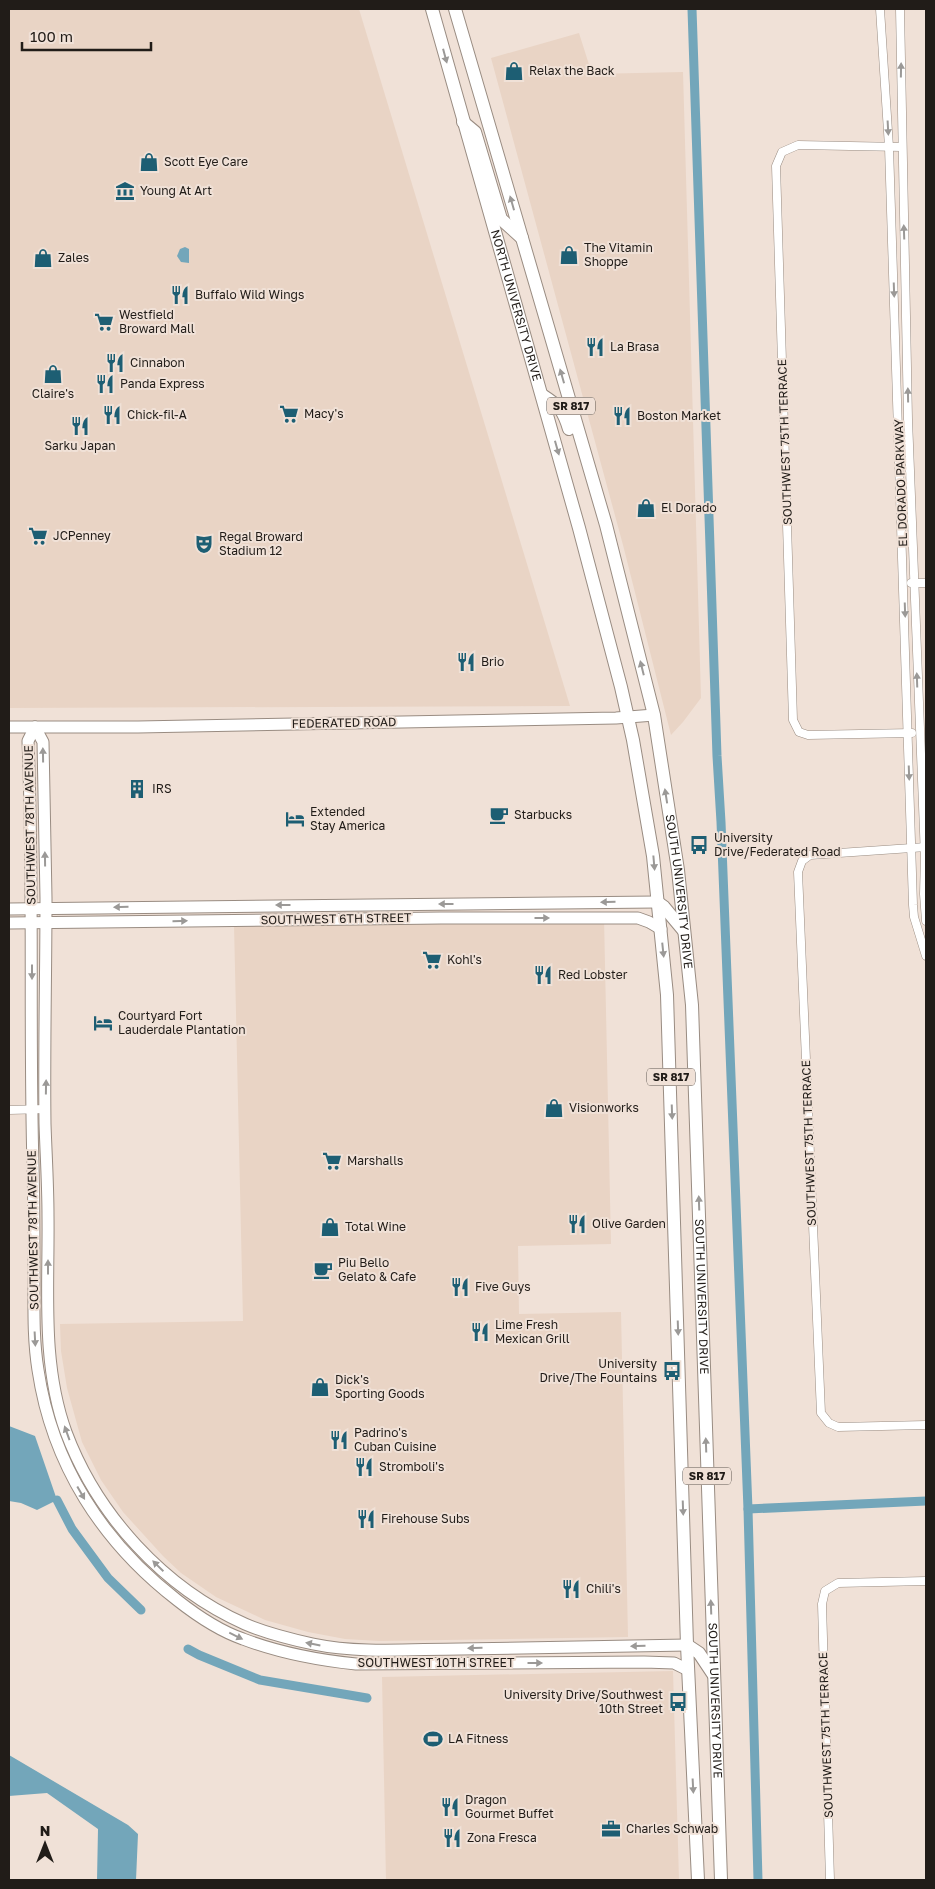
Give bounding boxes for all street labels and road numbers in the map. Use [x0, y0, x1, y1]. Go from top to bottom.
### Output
street label: NORTH UNIVERSITY DRIVE [488, 228, 545, 383]
street label: SOUTHWEST 75TH TERRACE [774, 359, 795, 525]
road number: SR 817 [547, 398, 595, 414]
street label: EL DORADO PARKWAY [891, 419, 910, 547]
street label: FEDERATED ROAD [291, 714, 397, 731]
street label: SOUTHWEST 78TH AVENUE [21, 745, 38, 905]
street label: SOUTH UNIVERSITY DRIVE [662, 813, 696, 970]
street label: SOUTHWEST 6TH STREET [260, 910, 412, 927]
street label: SOUTHWEST 75TH TERRACE [798, 1060, 819, 1226]
road number: SR 817 [647, 1068, 695, 1086]
street label: SOUTHWEST 78TH AVENUE [24, 1150, 41, 1310]
street label: SOUTH UNIVERSITY DRIVE [692, 1218, 712, 1375]
road number: SR 817 [683, 1468, 731, 1484]
street label: SOUTH UNIVERSITY DRIVE [705, 1622, 726, 1779]
street label: SOUTHWEST 75TH TERRACE [815, 1652, 836, 1818]
street label: SOUTHWEST 10TH STREET [358, 1655, 515, 1670]

